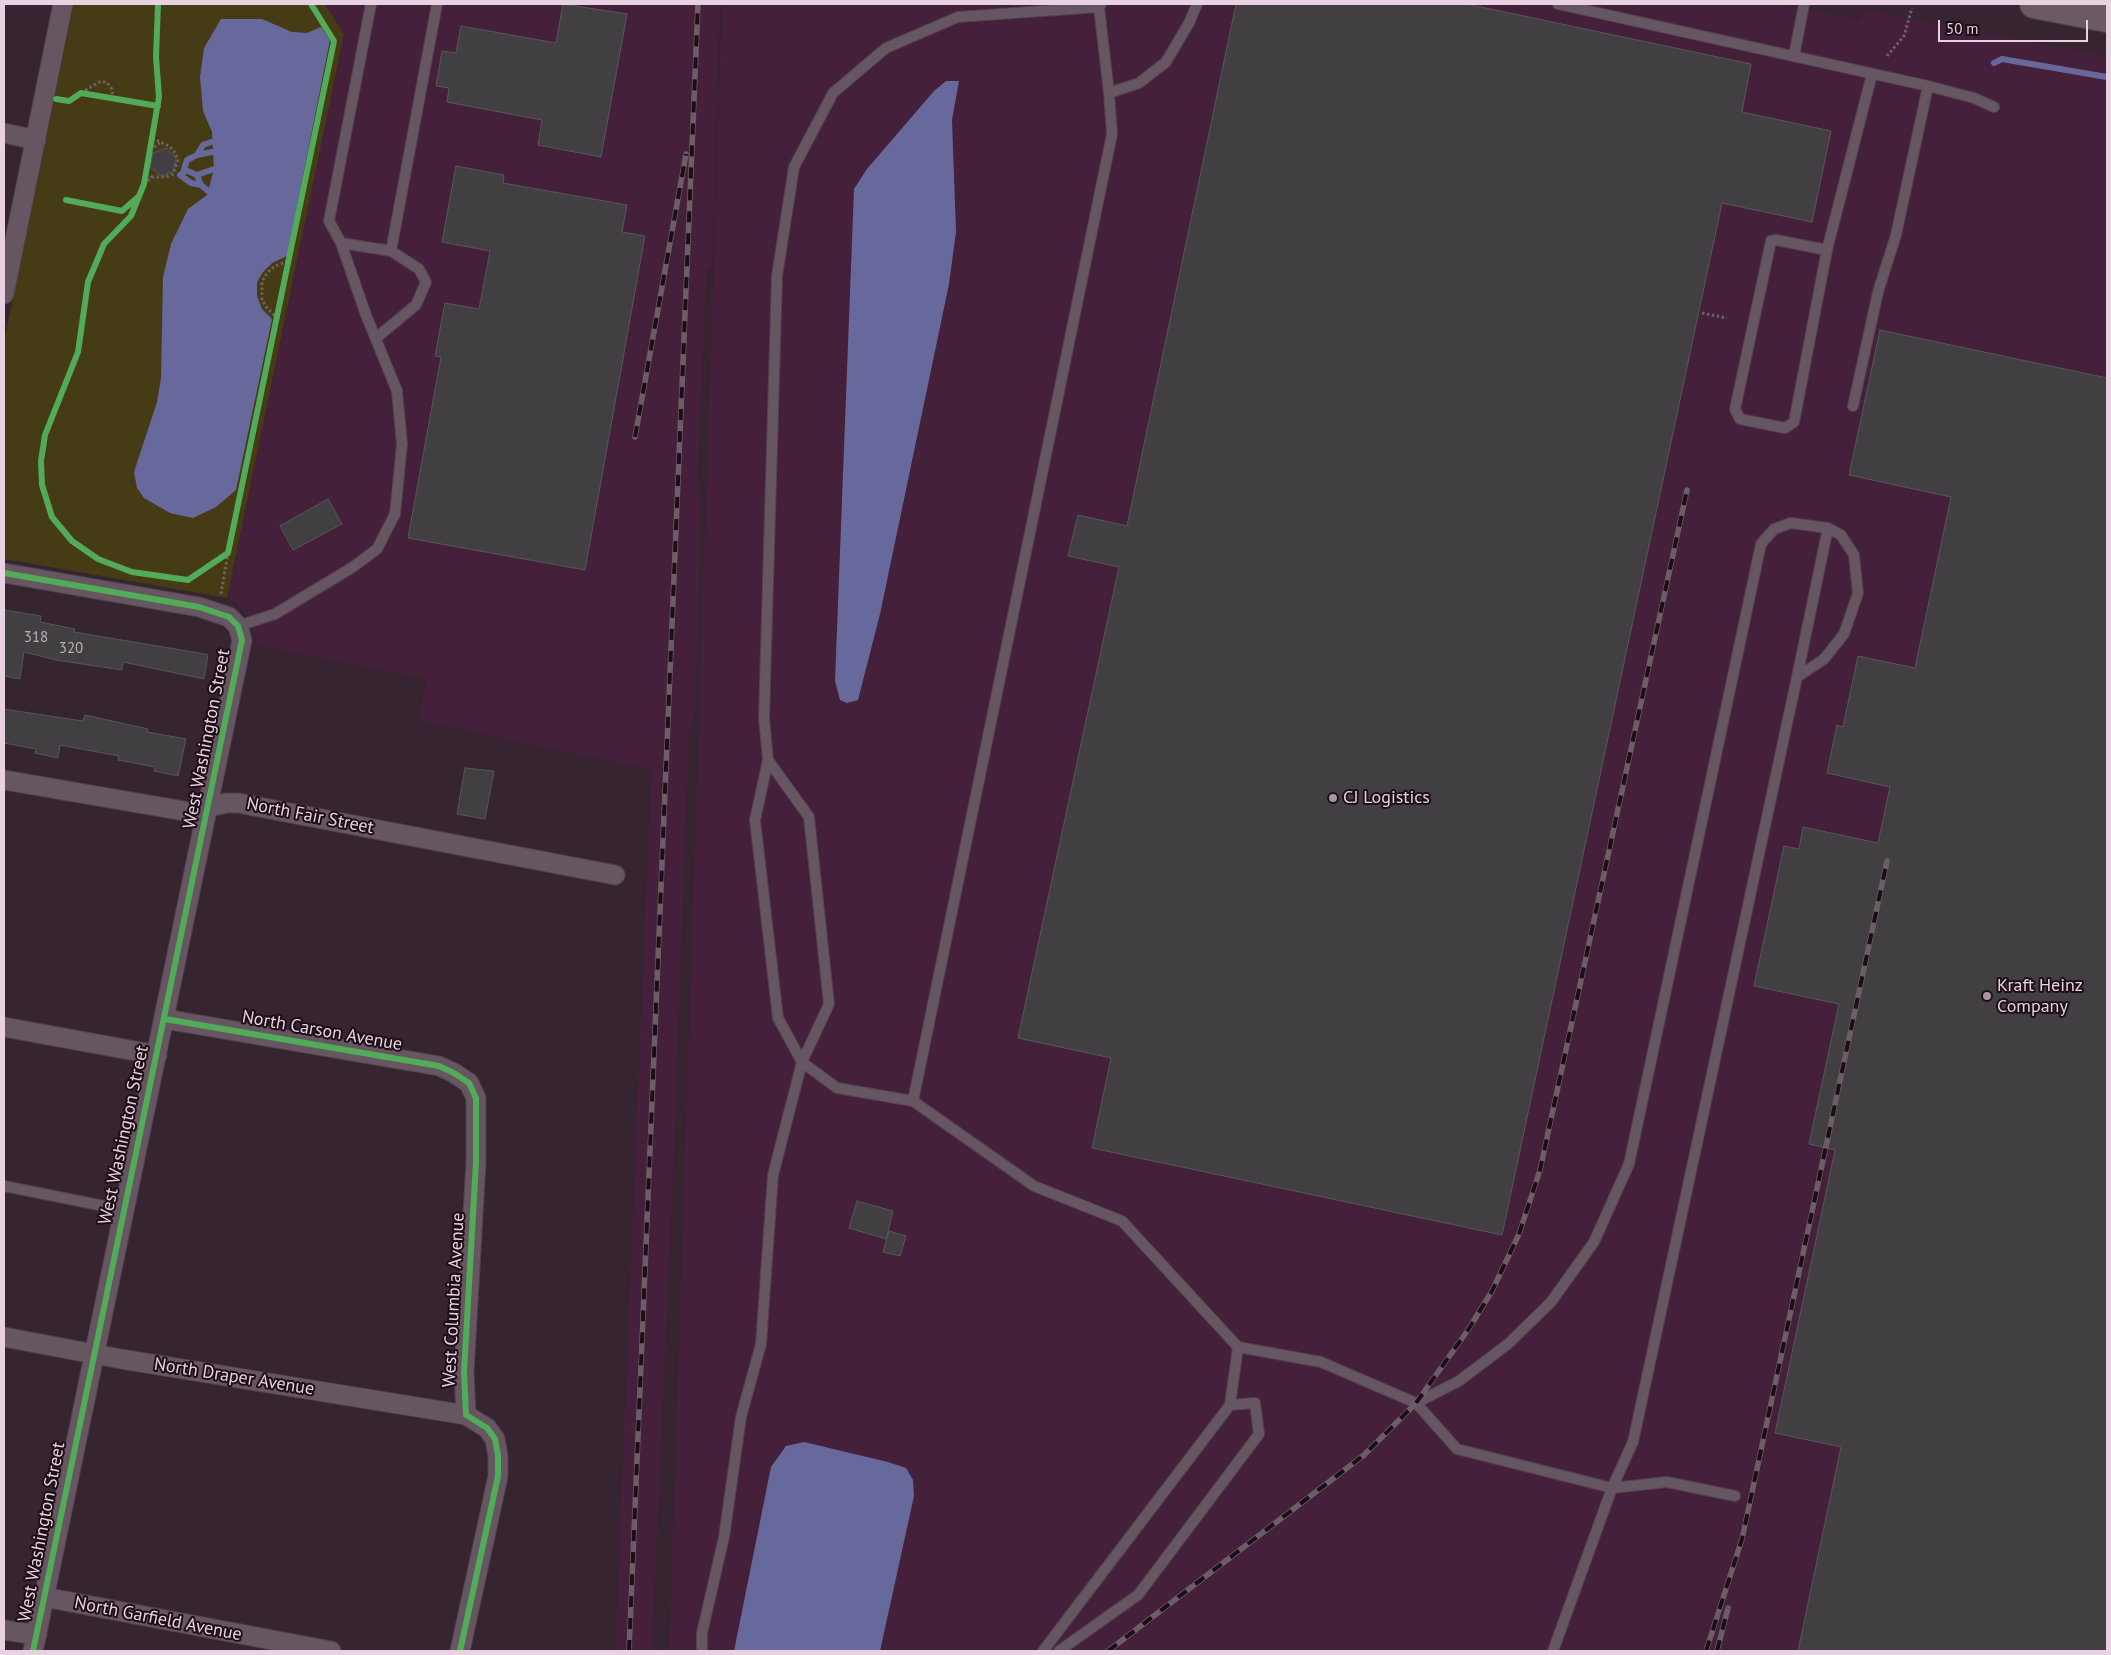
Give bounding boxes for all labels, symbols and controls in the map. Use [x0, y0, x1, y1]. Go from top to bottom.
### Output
scale bar [1941, 10, 2091, 42]
text: 50 m [1946, 19, 1979, 38]
house number: 318 [24, 629, 48, 647]
house number: 320 [59, 640, 83, 658]
street label: West Washington Street [179, 647, 235, 831]
place label: CJ Logistics [1343, 787, 1430, 809]
marker: CJ Logistics [1327, 792, 1339, 804]
street label: North Fair Street [245, 793, 375, 839]
place label: Kraft Heinz Company [1997, 975, 2083, 1018]
marker: Kraft Heinz Company [1981, 990, 1993, 1002]
street label: North Carson Avenue [240, 1006, 404, 1056]
street label: West Washington Street [94, 1043, 154, 1227]
street label: West Columbia Avenue [439, 1212, 469, 1388]
street label: North Draper Avenue [152, 1354, 316, 1400]
street label: West Washington Street [14, 1440, 70, 1624]
street label: North Garfield Avenue [72, 1592, 244, 1646]

